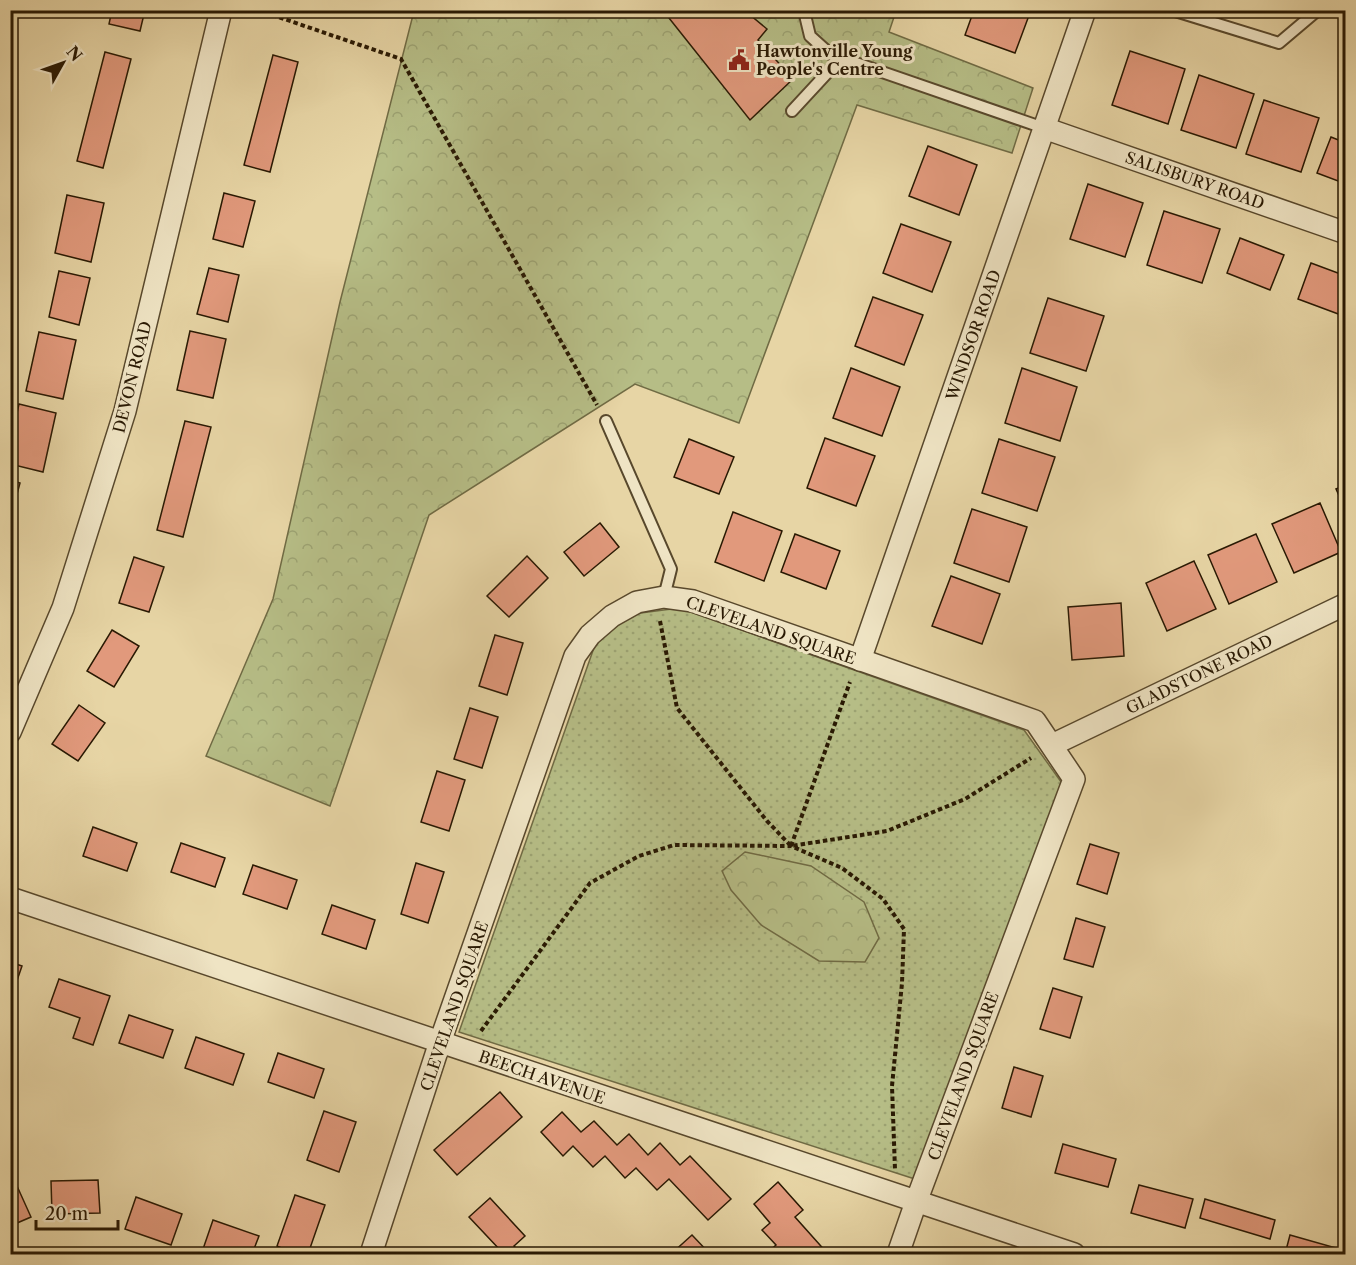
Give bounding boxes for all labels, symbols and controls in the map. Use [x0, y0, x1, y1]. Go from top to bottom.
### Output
north arrow [33, 33, 93, 93]
place label: Hawtonville Young People's Centre [756, 41, 913, 79]
text: N [62, 42, 87, 65]
public building icon: Hawtonville Young People's Centre [727, 48, 751, 72]
street label: SALISBURY ROAD [1123, 147, 1267, 213]
street label: WINDSOR ROAD [941, 267, 1005, 404]
street label: DEVON ROAD [108, 319, 156, 435]
street label: CLEVELAND SQUARE [683, 592, 859, 668]
street label: GLADSTONE ROAD [1122, 630, 1276, 718]
street label: CLEVELAND SQUARE [416, 918, 492, 1094]
street label: CLEVELAND SQUARE [923, 989, 1003, 1163]
street label: BEECH AVENUE [476, 1046, 608, 1108]
scale bar [36, 1193, 118, 1231]
text: 20 m [45, 1203, 89, 1225]

